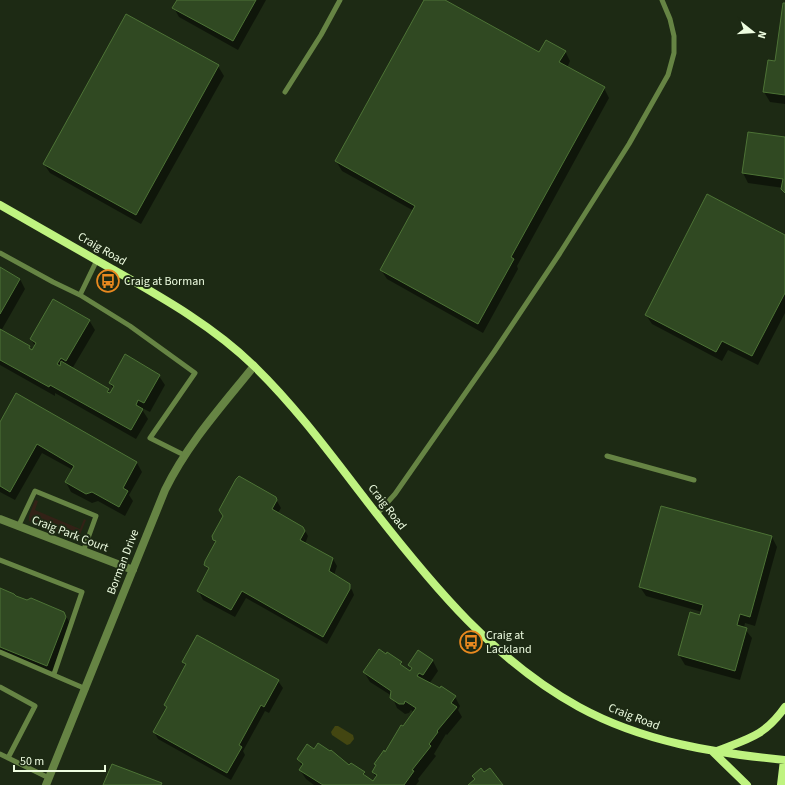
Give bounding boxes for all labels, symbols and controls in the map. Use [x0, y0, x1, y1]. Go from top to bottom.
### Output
north arrow [733, 12, 773, 52]
text: N [754, 29, 770, 40]
street label: Craig Road [74, 228, 130, 270]
bus stop icon: Craig at Borman [95, 268, 121, 294]
place label: Craig at Borman [124, 273, 205, 290]
street label: Craig Road [364, 481, 410, 533]
street label: Craig Park Court [29, 512, 111, 556]
street label: Borman Drive [103, 527, 143, 597]
place label: Craig at Lackland [486, 627, 532, 658]
bus stop icon: Craig at Lackland [458, 629, 484, 655]
street label: Craig Road [606, 699, 662, 735]
scale bar [14, 747, 105, 773]
text: 50 m [20, 753, 44, 770]

